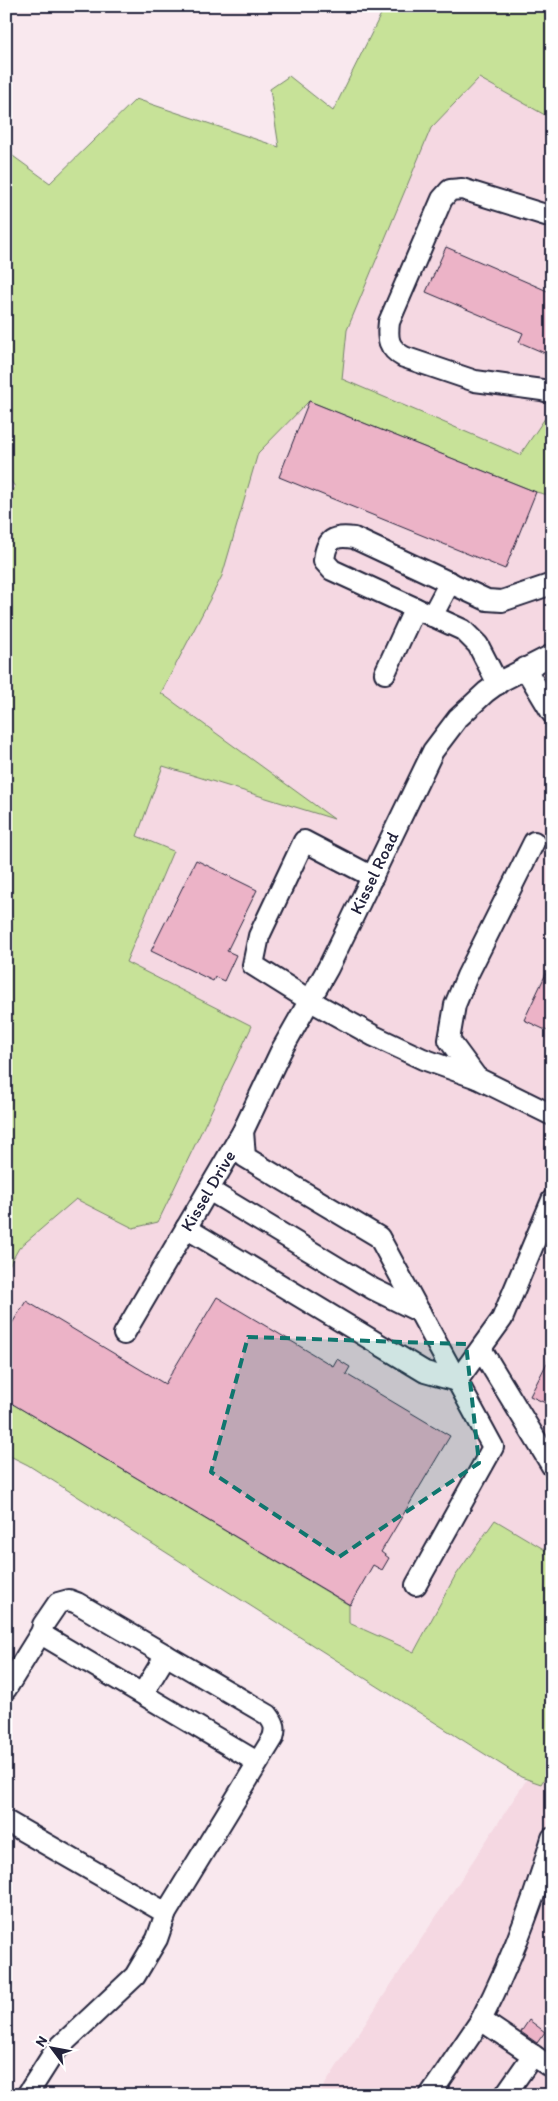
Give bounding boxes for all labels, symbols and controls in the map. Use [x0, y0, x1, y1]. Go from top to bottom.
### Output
street label: Kissel Road [345, 828, 404, 918]
street label: Kissel Drive [176, 1146, 240, 1235]
north arrow [28, 2024, 78, 2074]
text: N [32, 2033, 51, 2050]

